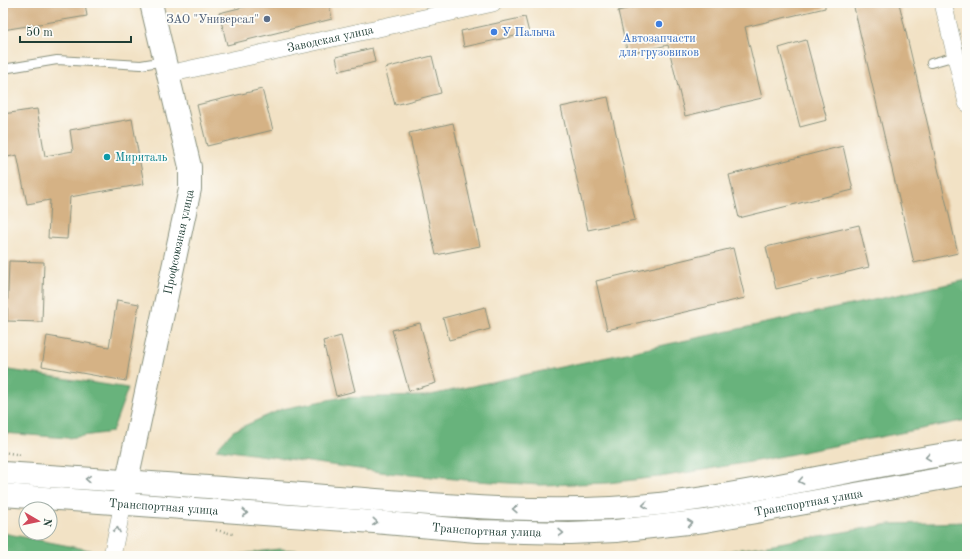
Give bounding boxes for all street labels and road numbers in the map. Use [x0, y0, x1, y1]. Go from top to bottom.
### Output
street label: Заводская улица [286, 24, 375, 55]
street label: Профсоюзная улица [162, 188, 197, 296]
street label: Транспортная улица [753, 488, 864, 519]
street label: Транспортная улица [108, 498, 219, 518]
street label: Транспортная улица [431, 522, 542, 539]

